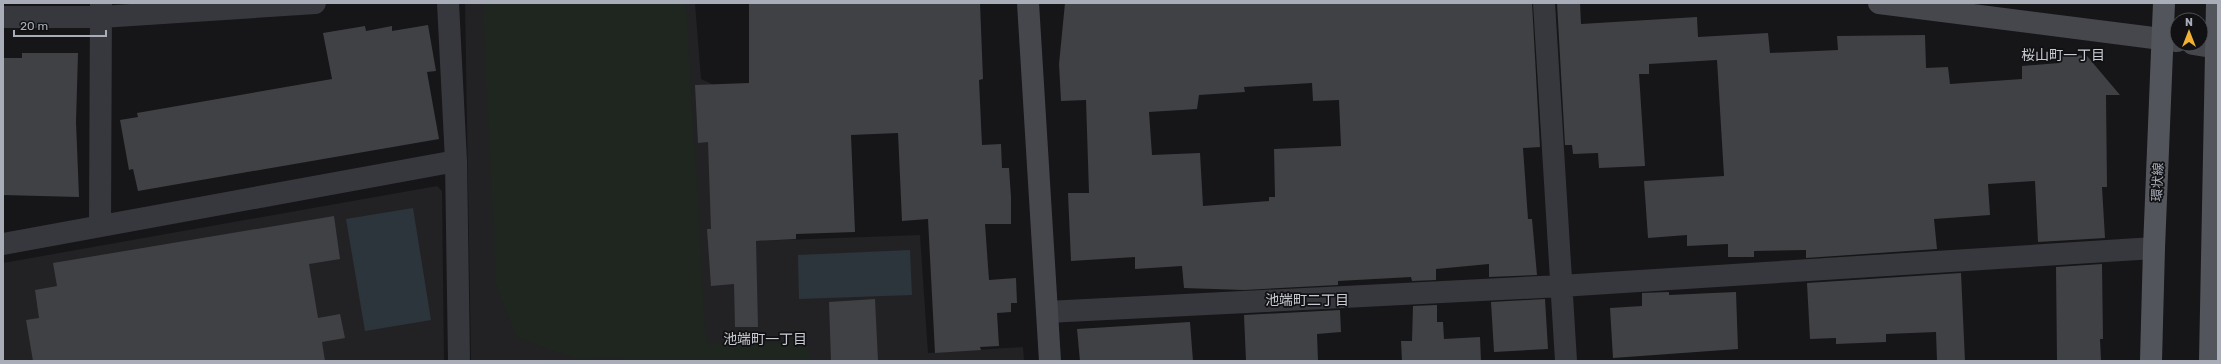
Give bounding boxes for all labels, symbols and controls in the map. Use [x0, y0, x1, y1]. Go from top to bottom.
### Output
scale bar [14, 12, 106, 38]
north arrow [2169, 12, 2209, 52]
text: N [2185, 16, 2193, 29]
text: 20 m [20, 19, 48, 33]
district label: 桜山町一丁目 [2021, 47, 2105, 64]
street label: 環状線 [2149, 162, 2166, 202]
district label: 池端町二丁目 [1265, 292, 1349, 309]
district label: 池端町一丁目 [723, 331, 807, 348]

